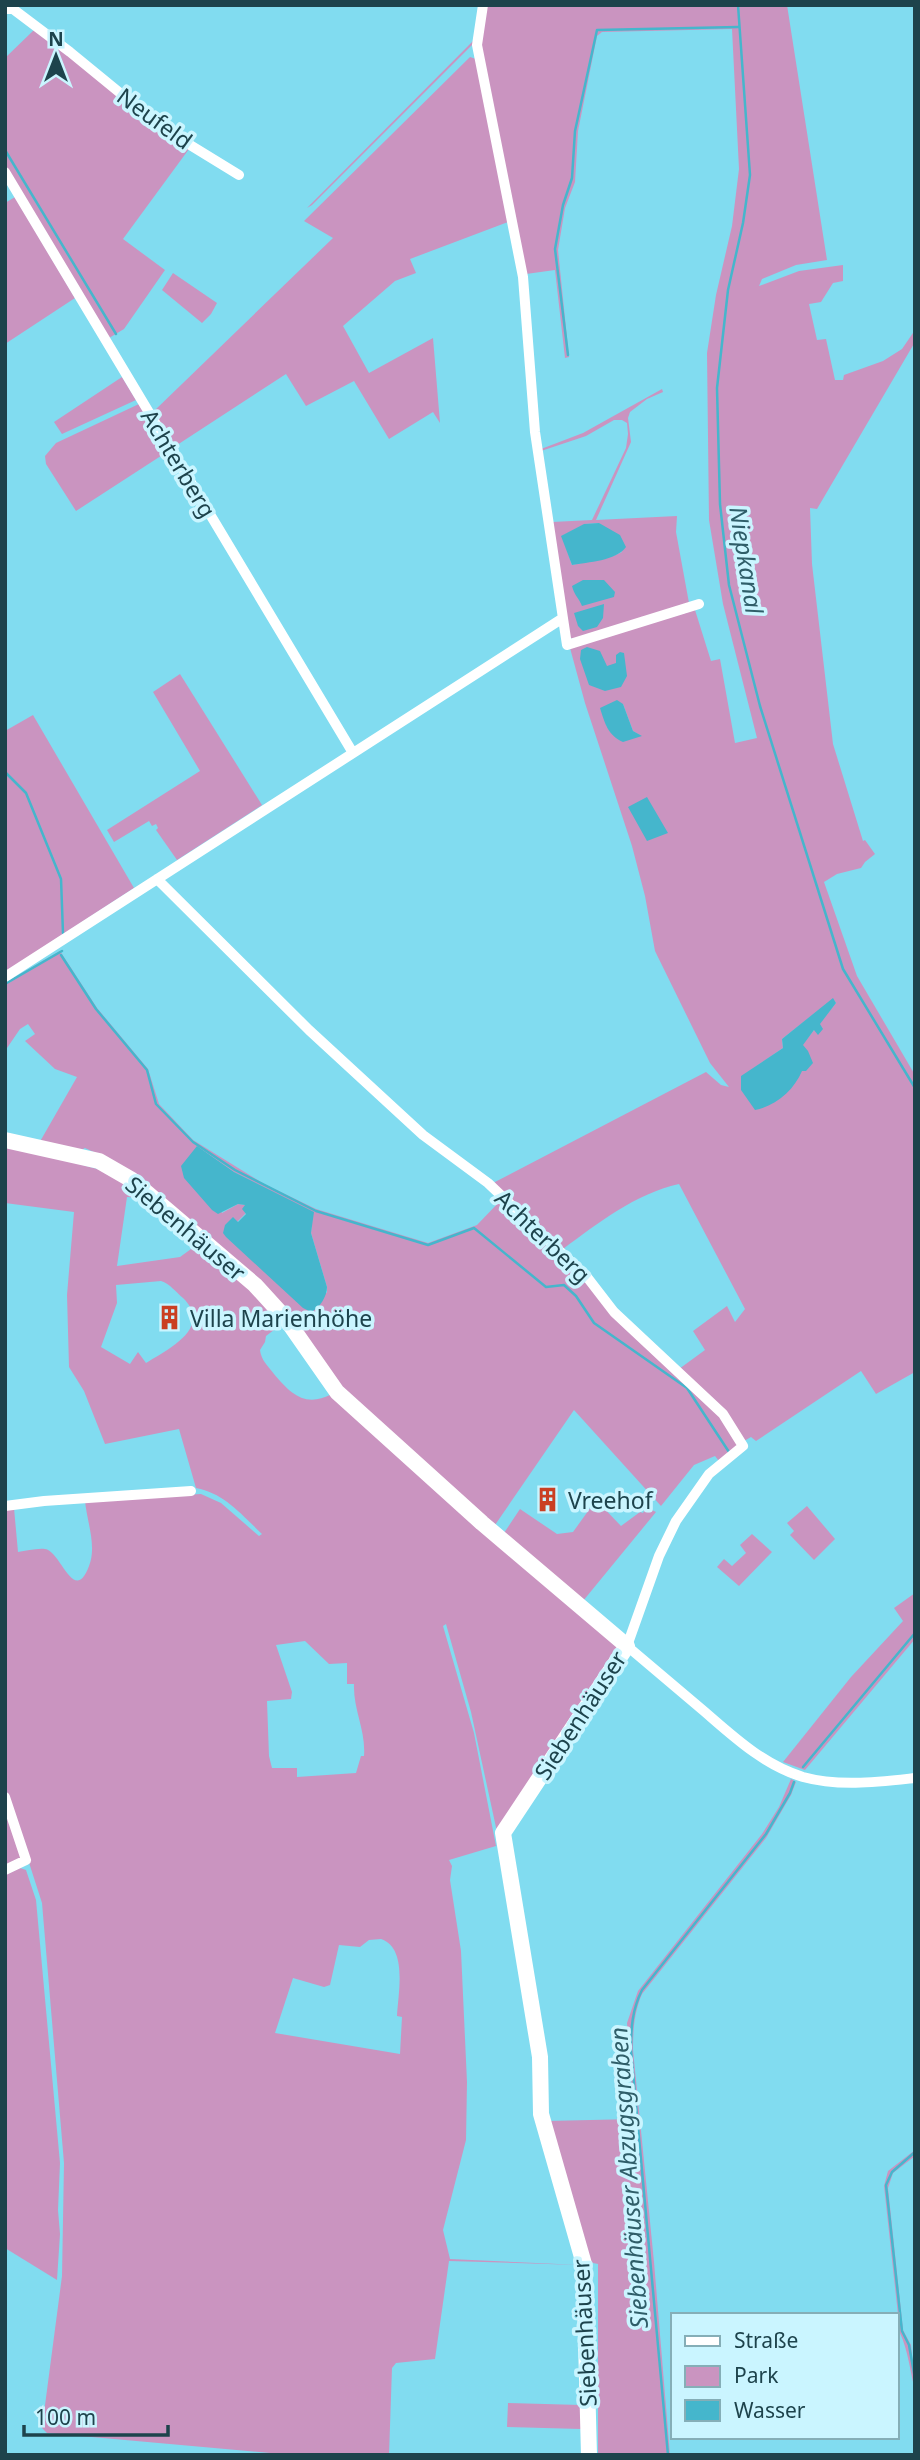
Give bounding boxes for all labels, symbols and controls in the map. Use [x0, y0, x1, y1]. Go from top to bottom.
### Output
north arrow [21, 21, 91, 91]
text: N [48, 26, 64, 52]
street label: Neufeld [111, 80, 199, 156]
street label: Achterberg [134, 403, 224, 523]
water label: Niepkanal [722, 504, 772, 617]
street label: Siebenhäuser [119, 1168, 253, 1288]
street label: Achterberg [488, 1182, 598, 1290]
place label: Villa Marienhöhe [190, 1302, 372, 1334]
building icon: Villa Marienhöhe [156, 1304, 184, 1332]
place label: Vreehof [568, 1484, 654, 1516]
building icon: Vreehof [534, 1486, 562, 1514]
street label: Siebenhäuser [526, 1644, 634, 1786]
water label: Siebenhäuser Abzugsgraben [601, 2026, 655, 2330]
street label: Siebenhäuser [564, 2258, 604, 2408]
legend [671, 2313, 899, 2439]
text: Straße [734, 2326, 798, 2354]
text: Park [734, 2361, 779, 2389]
scale bar [24, 2394, 168, 2438]
text: Wasser [734, 2396, 806, 2424]
text: 100 m [35, 2403, 96, 2431]

